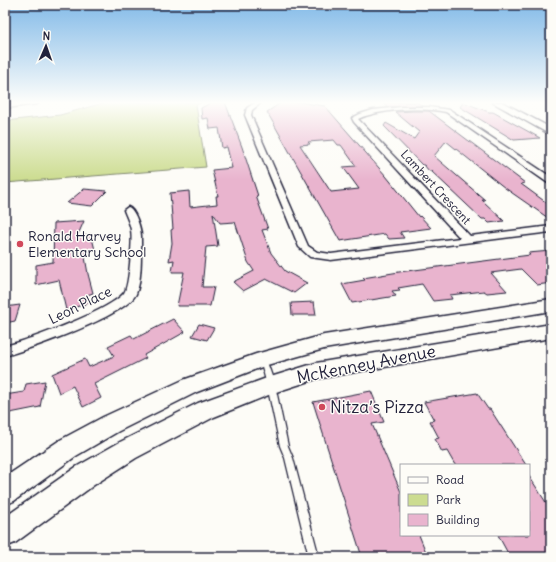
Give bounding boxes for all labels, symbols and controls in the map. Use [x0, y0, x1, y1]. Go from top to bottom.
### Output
north arrow [26, 26, 66, 66]
text: N [42, 29, 50, 43]
street label: Lambert Crescent [398, 147, 474, 227]
place label: Ronald Harvey Elementary School [28, 227, 146, 261]
marker: Ronald Harvey Elementary School [15, 239, 25, 249]
street label: Leon Place [46, 282, 114, 328]
street label: McKenney Avenue [295, 340, 437, 388]
place label: Nitza’s Pizza [330, 396, 424, 418]
marker: Nitza’s Pizza [317, 402, 327, 412]
legend [400, 464, 530, 536]
text: Road [436, 472, 464, 487]
text: Park [436, 492, 461, 507]
text: Building [436, 512, 480, 527]

